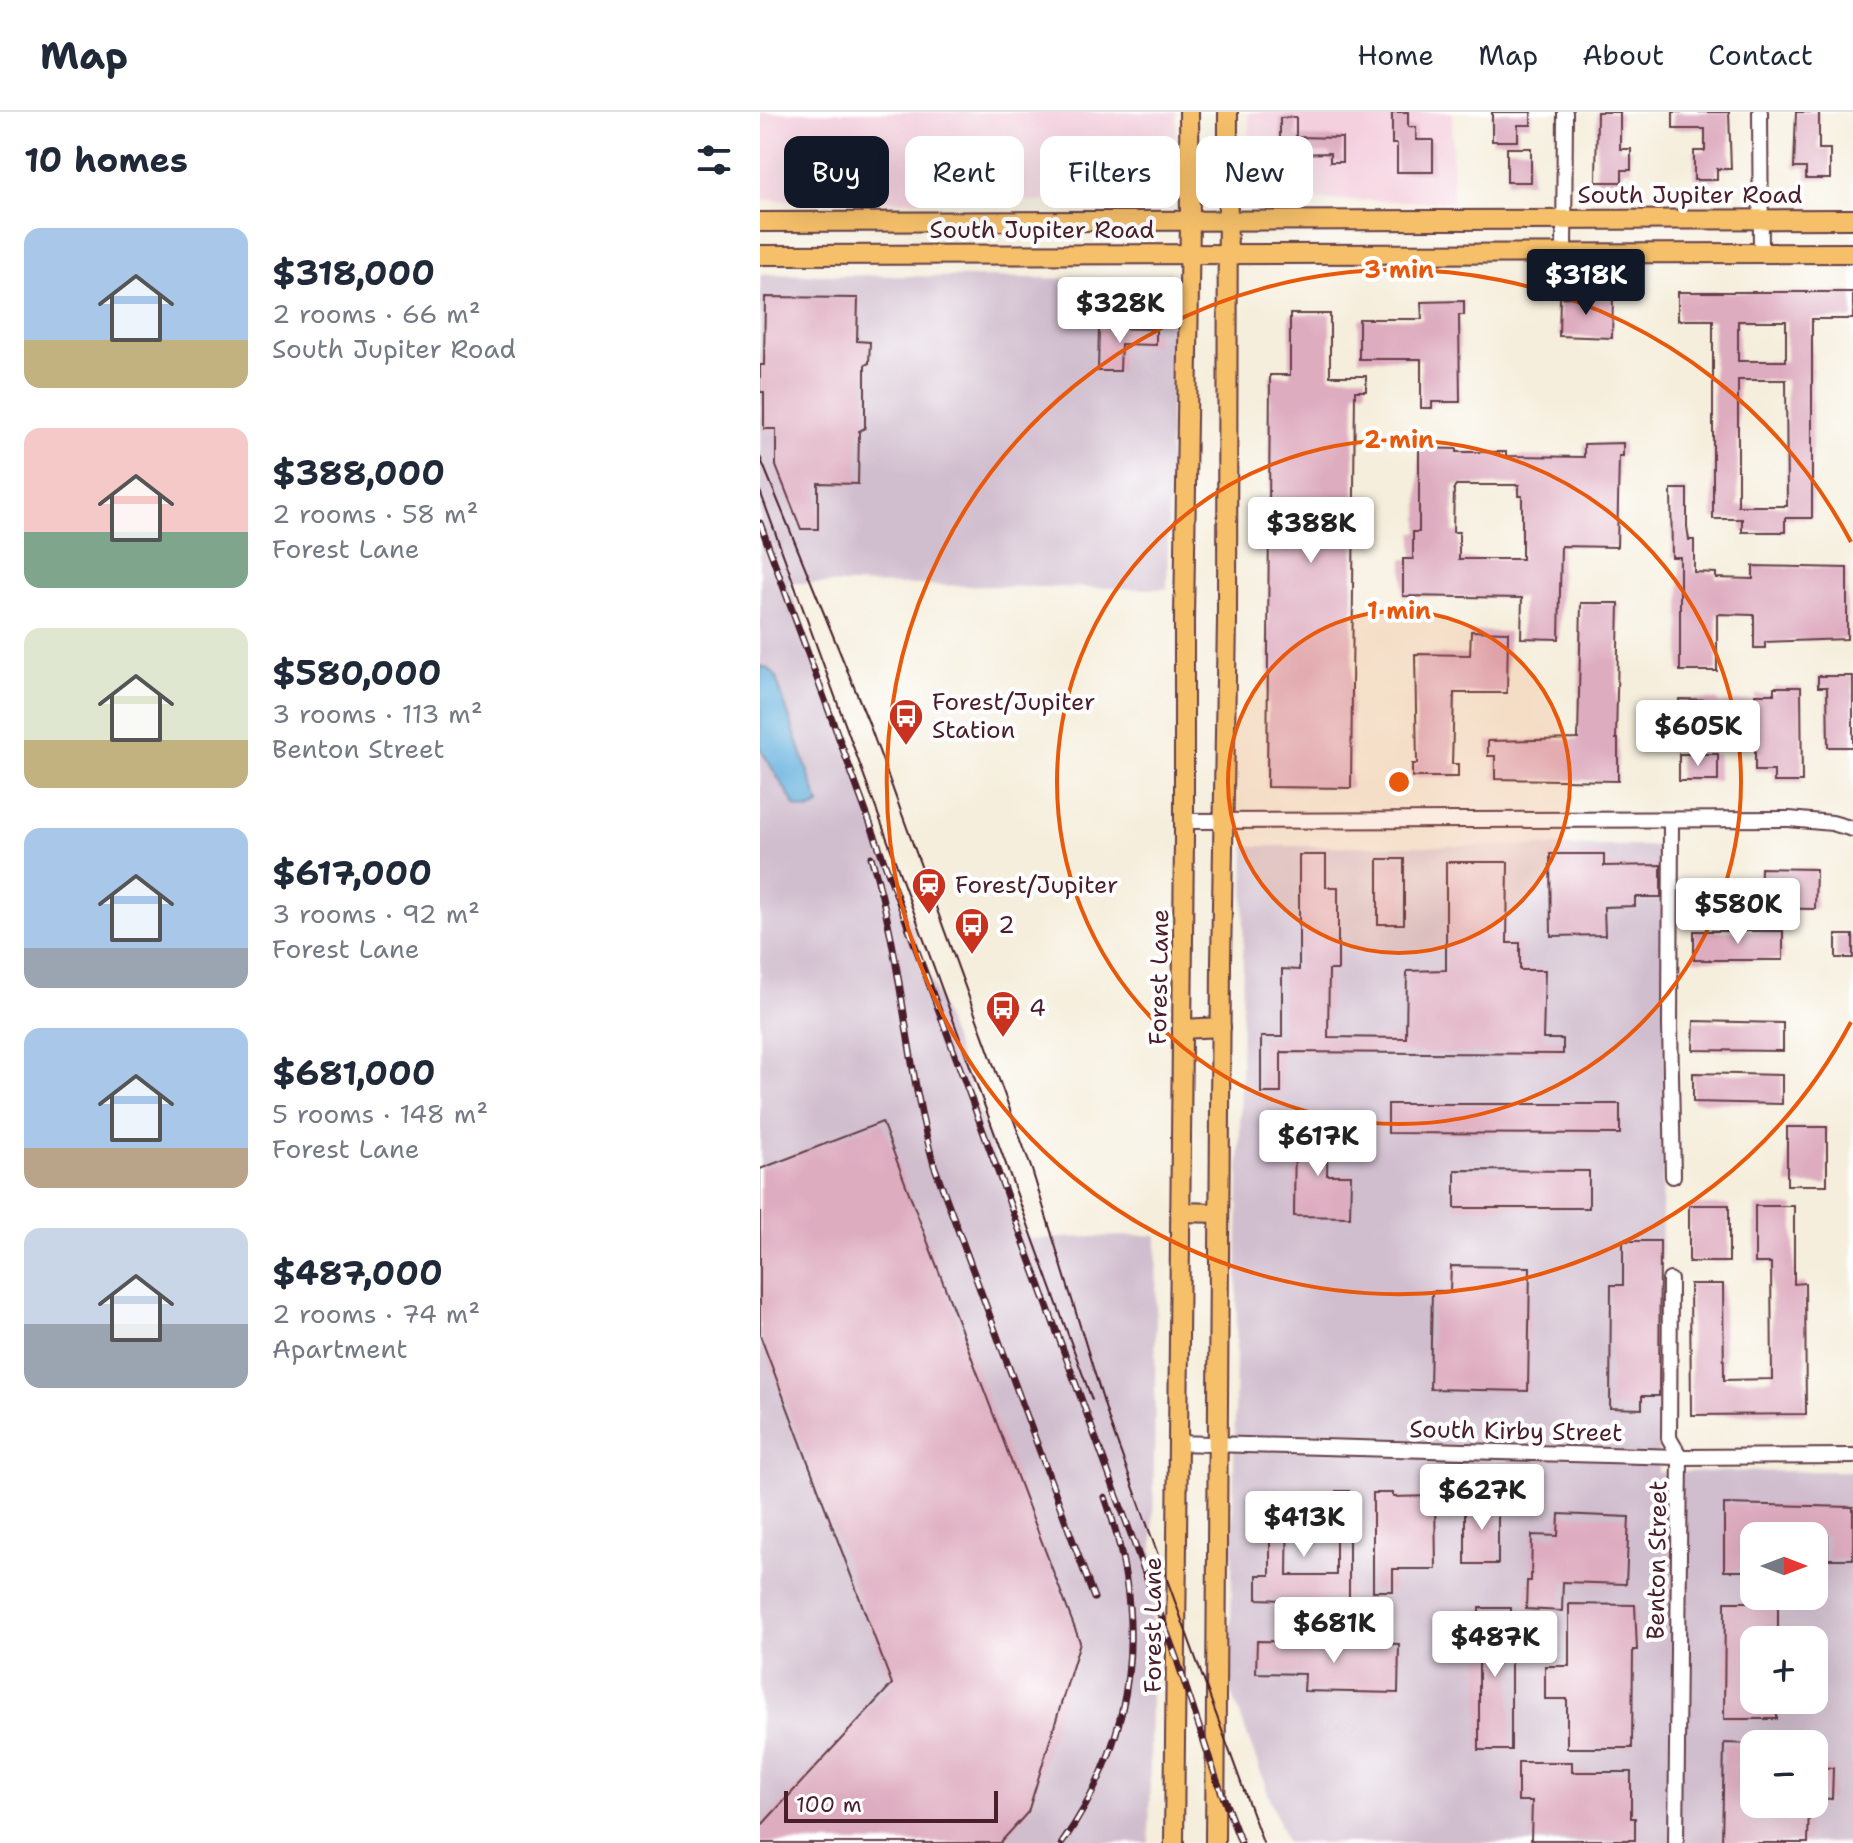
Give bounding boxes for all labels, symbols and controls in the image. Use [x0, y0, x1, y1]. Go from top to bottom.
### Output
text: Map [40, 30, 128, 81]
text: Home [1357, 36, 1434, 74]
text: Map [1478, 36, 1538, 74]
text: About [1582, 36, 1664, 74]
text: Contact [1708, 36, 1813, 74]
chip: Buy [784, 136, 889, 208]
chip: Rent [905, 136, 1024, 208]
chip: Filters [1040, 136, 1180, 208]
chip: New [1196, 136, 1313, 208]
text: 10 homes [24, 137, 188, 183]
icon: filters [692, 138, 736, 182]
street label: South Jupiter Road [1577, 179, 1803, 211]
street label: South Jupiter Road [929, 214, 1155, 246]
pin: $318K [1530, 249, 1642, 317]
text: $318,000 [272, 250, 435, 296]
text: 3 min [1364, 254, 1434, 286]
text: $318K [1545, 257, 1627, 292]
icon: home [88, 260, 184, 356]
pin: $328K [1064, 277, 1176, 345]
text: $328K [1076, 285, 1164, 320]
text: 2 rooms · 66 m² [272, 296, 481, 331]
text: South Jupiter Road [272, 331, 516, 366]
text: 2 min [1364, 424, 1434, 456]
text: $388,000 [272, 450, 445, 496]
icon: home [88, 460, 184, 556]
text: 2 rooms · 58 m² [272, 496, 478, 531]
pin: $388K [1255, 497, 1367, 565]
text: $388K [1266, 505, 1356, 540]
text: Forest Lane [272, 531, 419, 566]
text: 1 min [1367, 595, 1431, 627]
text: $580,000 [272, 650, 442, 696]
icon: home [88, 660, 184, 756]
place label: Forest/Jupiter Station [932, 686, 1095, 746]
text: 3 rooms · 113 m² [272, 696, 483, 731]
bus stop icon: Forest/Jupiter Station [887, 697, 925, 747]
pin: $605K [1642, 700, 1754, 768]
text: $605K [1654, 708, 1742, 743]
text: Benton Street [272, 731, 445, 766]
centre of rings [1385, 768, 1413, 796]
text: $617,000 [272, 850, 432, 896]
icon: home [88, 860, 184, 956]
station icon: Forest/Jupiter [910, 866, 948, 916]
place label: Forest/Jupiter [955, 869, 1118, 901]
pin: $580K [1682, 878, 1794, 946]
text: $580K [1694, 886, 1782, 921]
text: 3 rooms · 92 m² [272, 896, 480, 931]
bus stop icon: 2 [953, 906, 991, 956]
place label: 2 [998, 909, 1015, 941]
street label: Forest Lane [1142, 909, 1176, 1045]
text: Forest Lane [272, 931, 419, 966]
bus stop icon: 4 [984, 989, 1022, 1039]
place label: 4 [1029, 992, 1046, 1024]
text: $681,000 [272, 1050, 436, 1096]
icon: home [88, 1060, 184, 1156]
text: 5 rooms · 148 m² [272, 1096, 488, 1131]
pin: $617K [1262, 1110, 1374, 1178]
text: $617K [1277, 1118, 1359, 1153]
text: Forest Lane [272, 1131, 419, 1166]
text: $487,000 [272, 1250, 443, 1296]
icon: home [88, 1260, 184, 1356]
text: 2 rooms · 74 m² [272, 1296, 480, 1331]
text: Apartment [272, 1331, 408, 1366]
street label: South Kirby Street [1409, 1413, 1623, 1449]
pin: $627K [1426, 1464, 1538, 1532]
text: $627K [1438, 1472, 1526, 1507]
street label: Benton Street [1640, 1480, 1674, 1640]
pin: $413K [1248, 1491, 1360, 1559]
text: $413K [1263, 1499, 1345, 1534]
north arrow [1740, 1522, 1828, 1610]
map controls [1740, 1522, 1828, 1818]
street label: Forest Lane [1137, 1557, 1169, 1693]
pin: $681K [1278, 1597, 1390, 1665]
text: $681K [1292, 1605, 1376, 1640]
pin: $487K [1439, 1611, 1551, 1679]
text: $487K [1450, 1619, 1540, 1654]
button: + [1740, 1626, 1828, 1714]
button: − [1740, 1730, 1828, 1818]
scale bar [784, 1787, 998, 1823]
text: 100 m [796, 1790, 862, 1819]

